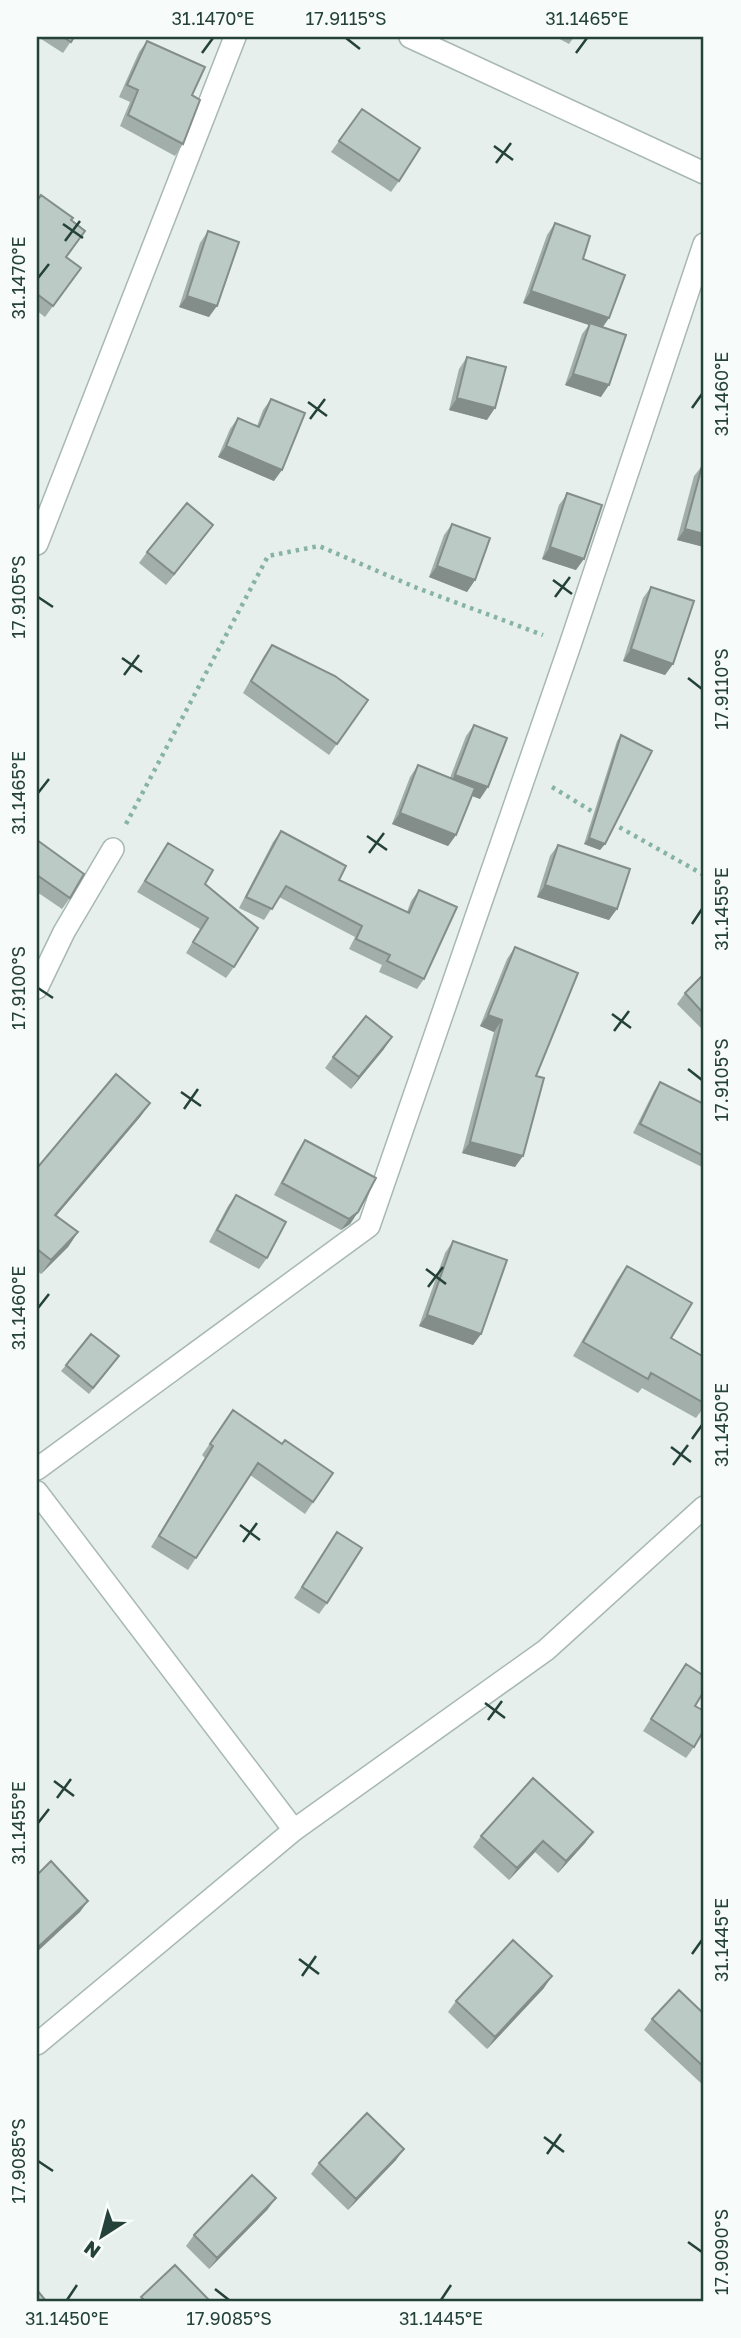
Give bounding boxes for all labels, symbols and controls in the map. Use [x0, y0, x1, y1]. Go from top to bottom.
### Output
text: 31.1470°E [171, 7, 255, 29]
text: 17.9115°S [306, 7, 387, 29]
text: 31.1465°E [545, 7, 629, 29]
text: 31.1470°E [7, 236, 29, 320]
text: 31.1460°E [710, 352, 732, 436]
text: 17.9105°S [7, 555, 29, 639]
text: 17.9110°S [710, 648, 732, 730]
text: 31.1465°E [7, 751, 29, 835]
text: 31.1455°E [710, 867, 732, 951]
text: 17.9100°S [7, 946, 29, 1030]
text: 17.9105°S [710, 1038, 732, 1122]
text: 31.1460°E [7, 1266, 29, 1350]
text: 31.1450°E [710, 1383, 732, 1467]
text: 31.1455°E [7, 1781, 29, 1865]
text: 31.1445°E [710, 1898, 732, 1982]
text: 17.9085°S [7, 2118, 29, 2204]
north arrow [66, 2202, 136, 2272]
text: 17.9090°S [710, 2209, 732, 2295]
text: N [79, 2237, 104, 2264]
text: 31.1450°E [25, 2307, 109, 2329]
text: 17.9085°S [186, 2307, 272, 2329]
text: 31.1445°E [399, 2307, 483, 2329]

